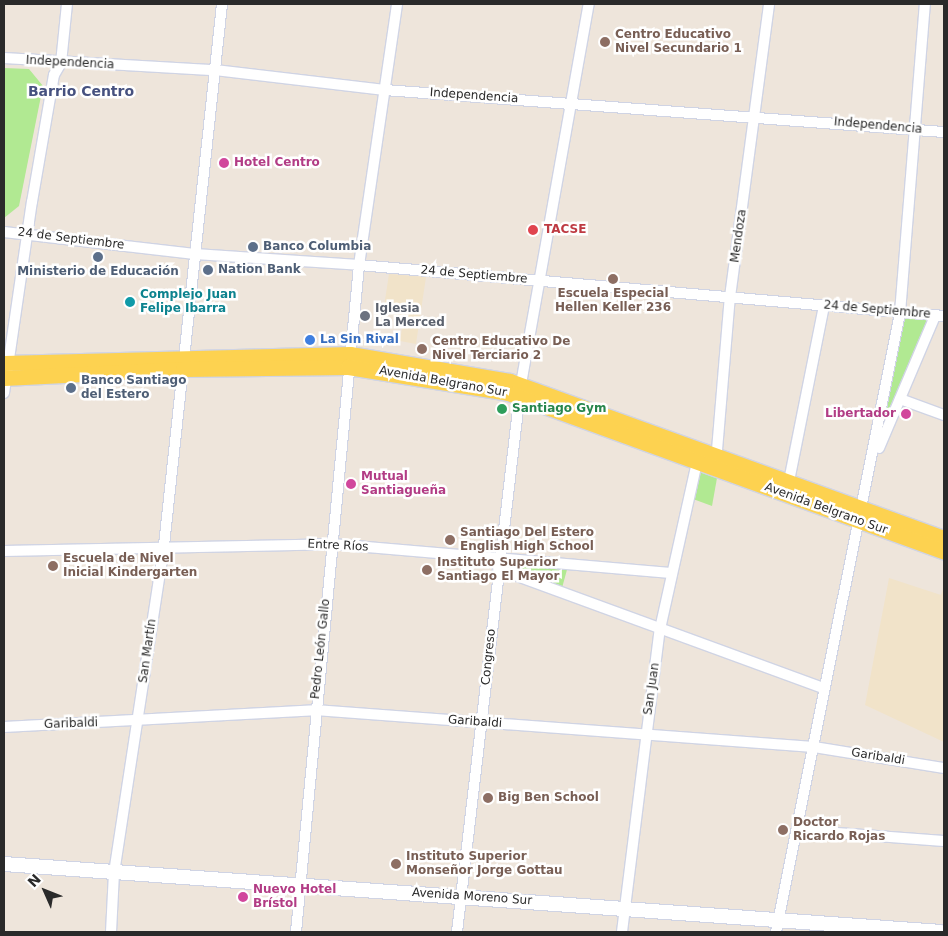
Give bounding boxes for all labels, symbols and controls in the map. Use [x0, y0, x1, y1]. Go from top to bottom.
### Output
place label: Centro Educativo Nivel Secundario 1 [615, 28, 742, 56]
marker: Centro Educativo Nivel Secundario 1 [599, 36, 611, 48]
street label: Independencia [25, 53, 115, 73]
district label: Barrio Centro [28, 83, 134, 99]
street label: Independencia [429, 86, 519, 106]
street label: Independencia [833, 115, 923, 137]
place label: Hotel Centro [234, 156, 320, 170]
marker: Hotel Centro [218, 157, 230, 169]
street label: Mendoza [728, 208, 750, 264]
marker: TACSE [526, 223, 540, 237]
place label: TACSE [544, 223, 586, 237]
street label: 24 de Septiembre [17, 225, 125, 253]
place label: Banco Columbia [263, 240, 371, 254]
marker: Banco Columbia [247, 241, 259, 253]
marker: Ministerio de Educación [92, 251, 104, 263]
place label: Nation Bank [218, 263, 301, 277]
street label: 24 de Septiembre [420, 263, 528, 287]
marker: Nation Bank [202, 264, 214, 276]
place label: Ministerio de Educación [17, 265, 179, 279]
marker: Escuela Especial Hellen Keller 236 [607, 273, 619, 285]
place label: Escuela Especial Hellen Keller 236 [555, 287, 671, 315]
place label: Complejo Juan Felipe Ibarra [140, 288, 237, 316]
marker: Complejo Juan Felipe Ibarra [124, 296, 136, 308]
street label: 24 de Septiembre [823, 298, 931, 322]
place label: Iglesia La Merced [375, 302, 445, 330]
marker: Iglesia La Merced [359, 310, 371, 322]
place label: La Sin Rival [320, 333, 399, 347]
marker: La Sin Rival [304, 334, 316, 346]
place label: Centro Educativo De Nivel Terciario 2 [432, 335, 570, 363]
marker: Centro Educativo De Nivel Terciario 2 [416, 343, 428, 355]
street label: Avenida Belgrano Sur [378, 364, 508, 400]
place label: Banco Santiago del Estero [81, 374, 186, 402]
marker: Banco Santiago del Estero [65, 382, 77, 394]
place label: Santiago Gym [512, 402, 606, 416]
marker: Santiago Gym [496, 403, 508, 415]
place label: Libertador [825, 407, 896, 421]
marker: Libertador [900, 408, 912, 420]
place label: Mutual Santiagueña [361, 470, 446, 498]
marker: Mutual Santiagueña [345, 478, 357, 490]
street label: Avenida Belgrano Sur [763, 480, 889, 538]
place label: Santiago Del Estero English High School [460, 526, 594, 554]
marker: Santiago Del Estero English High School [444, 534, 456, 546]
street label: Entre Ríos [307, 537, 369, 555]
place label: Escuela de Nivel Inicial Kindergarten [63, 552, 197, 580]
place label: Instituto Superior Santiago El Mayor [437, 556, 559, 584]
marker: Escuela de Nivel Inicial Kindergarten [47, 560, 59, 572]
marker: Instituto Superior Santiago El Mayor [421, 564, 433, 576]
street label: Pedro León Gallo [309, 598, 333, 700]
street label: San Martín [136, 618, 160, 684]
street label: Congreso [479, 628, 499, 686]
street label: San Juan [641, 662, 663, 716]
street label: Garibaldi [447, 713, 503, 731]
street label: Garibaldi [44, 716, 98, 732]
street label: Garibaldi [850, 746, 906, 768]
place label: Big Ben School [498, 791, 599, 805]
marker: Big Ben School [482, 792, 494, 804]
place label: Doctor Ricardo Rojas [793, 816, 885, 844]
marker: Doctor Ricardo Rojas [777, 824, 789, 836]
place label: Instituto Superior Monseñor Jorge Gottau [406, 850, 563, 878]
marker: Instituto Superior Monseñor Jorge Gottau [390, 858, 402, 870]
north arrow [20, 866, 70, 916]
text: N [24, 871, 44, 890]
place label: Nuevo Hotel Brístol [253, 883, 336, 911]
street label: Avenida Moreno Sur [411, 886, 533, 908]
marker: Nuevo Hotel Brístol [237, 891, 249, 903]

